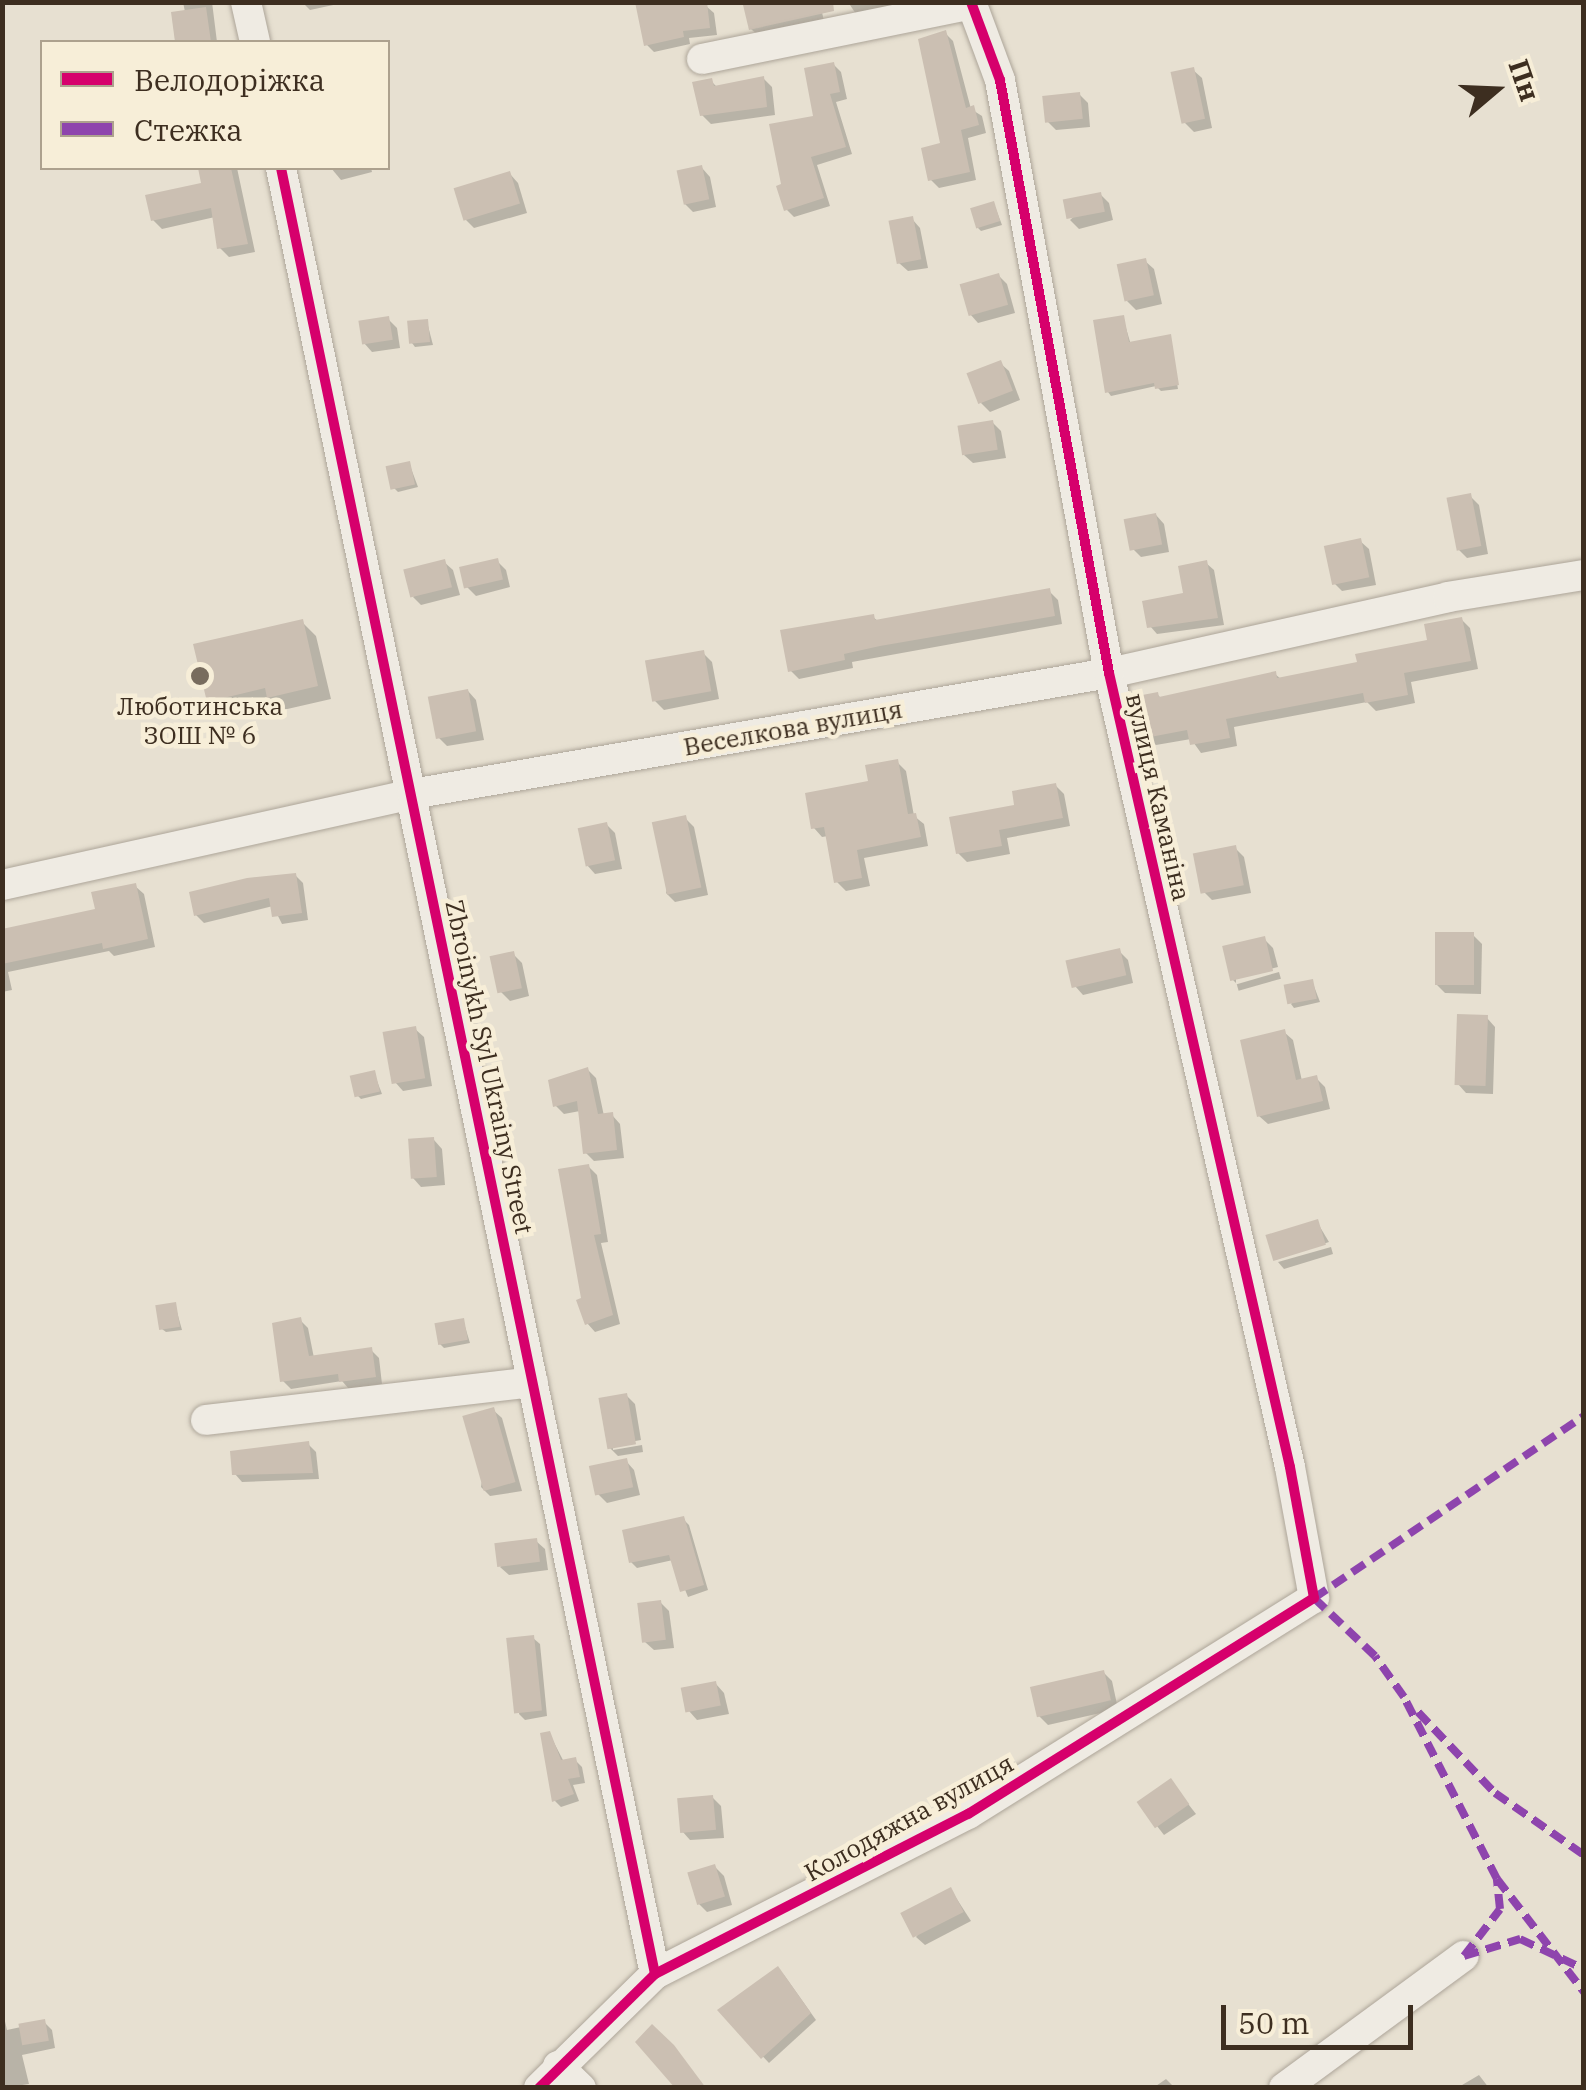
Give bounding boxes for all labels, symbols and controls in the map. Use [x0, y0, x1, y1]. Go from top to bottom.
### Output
legend [40, 40, 390, 170]
north arrow [1446, 40, 1546, 140]
text: Пн [1501, 54, 1549, 106]
text: Велодоріжка [134, 60, 325, 99]
text: Стежка [134, 110, 243, 149]
marker: Люботинська ЗОШ № 6 [189, 665, 211, 687]
street label: вулиця Каманіна [1120, 690, 1196, 904]
place label: Люботинська ЗОШ № 6 [117, 692, 283, 751]
street label: Веселкова вулиця [681, 694, 905, 762]
street label: Zbroinykh Syl Ukrainy Street [439, 897, 539, 1237]
street label: Колодяжна вулиця [799, 1748, 1019, 1888]
scale bar [1226, 1985, 1418, 2047]
text: 50 m [1238, 2003, 1310, 2042]

